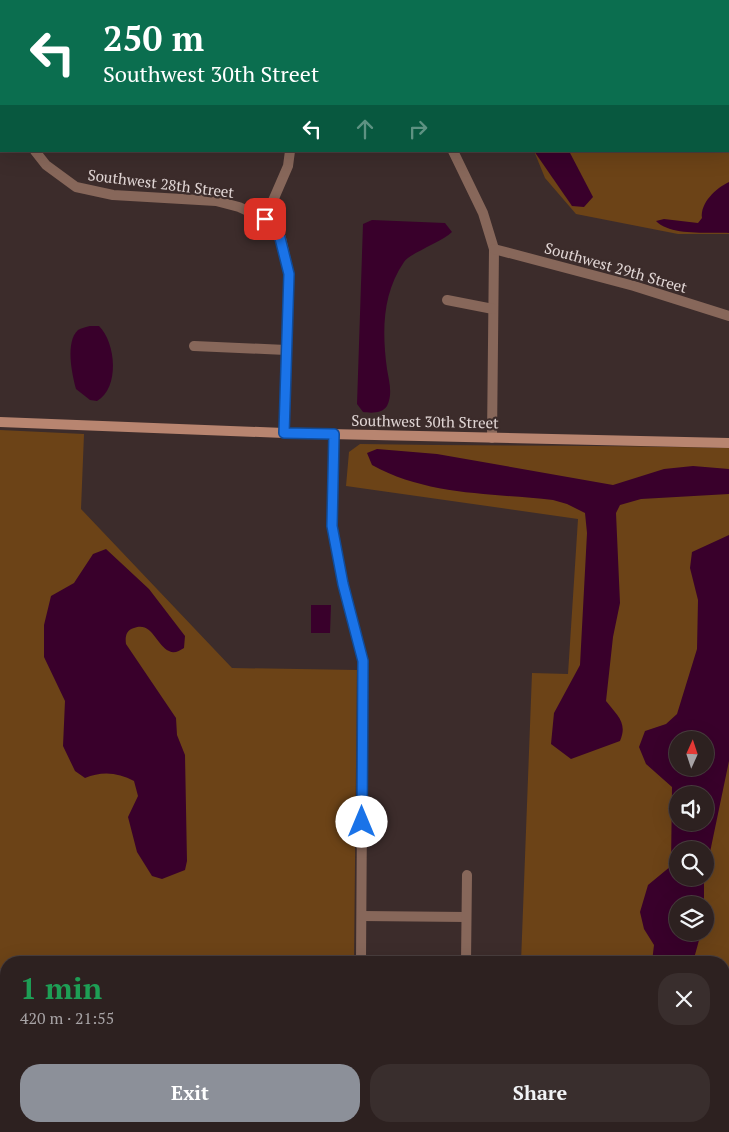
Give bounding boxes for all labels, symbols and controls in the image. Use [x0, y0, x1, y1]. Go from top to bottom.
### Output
text: 250 m [103, 15, 204, 61]
icon: left [20, 20, 85, 85]
text: Southwest 30th Street [103, 59, 319, 88]
icon: left [298, 115, 326, 143]
icon: ahead [351, 115, 379, 143]
icon: right [404, 115, 432, 143]
street label: Southwest 28th Street [87, 164, 236, 202]
pin [244, 198, 286, 240]
icon: arrive [251, 205, 279, 233]
street label: Southwest 29th Street [542, 237, 690, 297]
street label: Southwest 30th Street [351, 410, 499, 432]
north arrow [669, 731, 714, 776]
map controls [669, 731, 714, 941]
button: sound [669, 786, 714, 831]
position arrow [335, 795, 387, 847]
button: search [669, 841, 714, 886]
button: layers [669, 896, 714, 941]
text: 1 min [20, 968, 102, 1008]
button: close [658, 973, 710, 1025]
text: 420 m · 21:55 [20, 1007, 114, 1029]
button: Exit [20, 1064, 360, 1122]
button: Share [370, 1064, 710, 1122]

